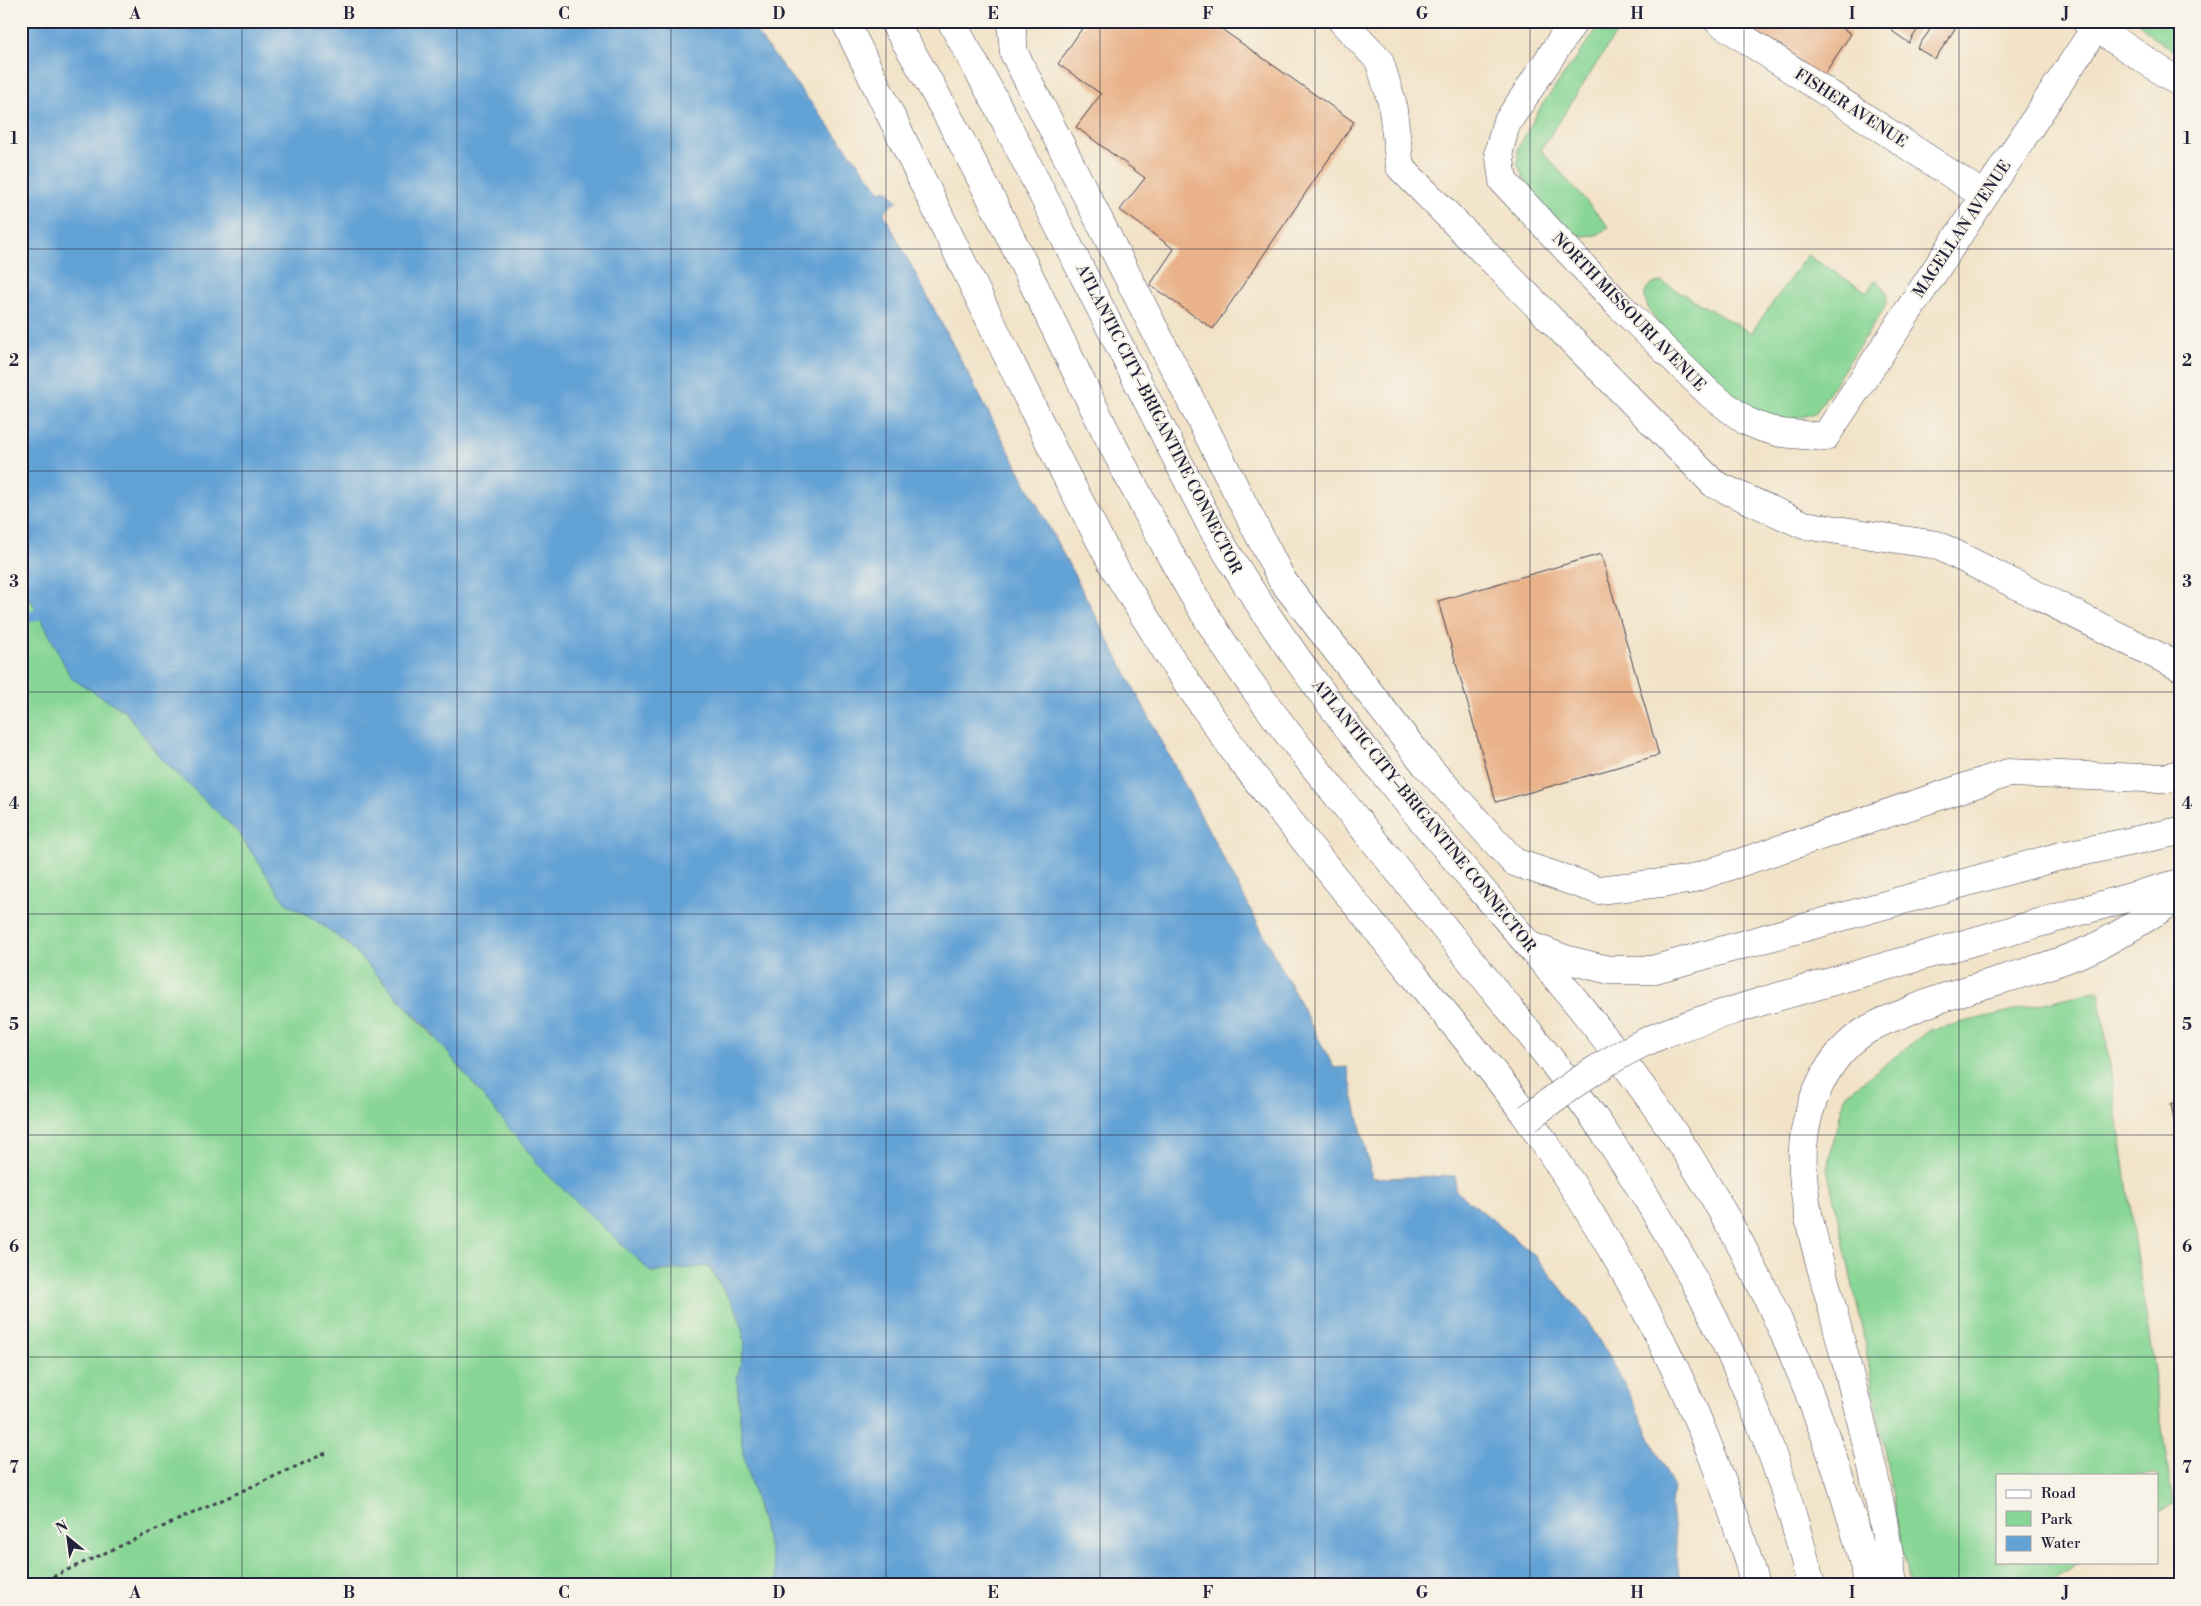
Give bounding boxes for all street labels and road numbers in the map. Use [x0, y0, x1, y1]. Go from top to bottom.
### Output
street label: FISHER AVENUE [1791, 64, 1911, 152]
street label: MAGELLAN AVENUE [1909, 156, 2015, 302]
street label: NORTH MISSOURI AVENUE [1548, 229, 1710, 395]
street label: ATLANTIC CITY–BRIGANTINE CONNECTOR [1071, 260, 1247, 578]
street label: ATLANTIC CITY–BRIGANTINE CONNECTOR [1307, 675, 1541, 957]

